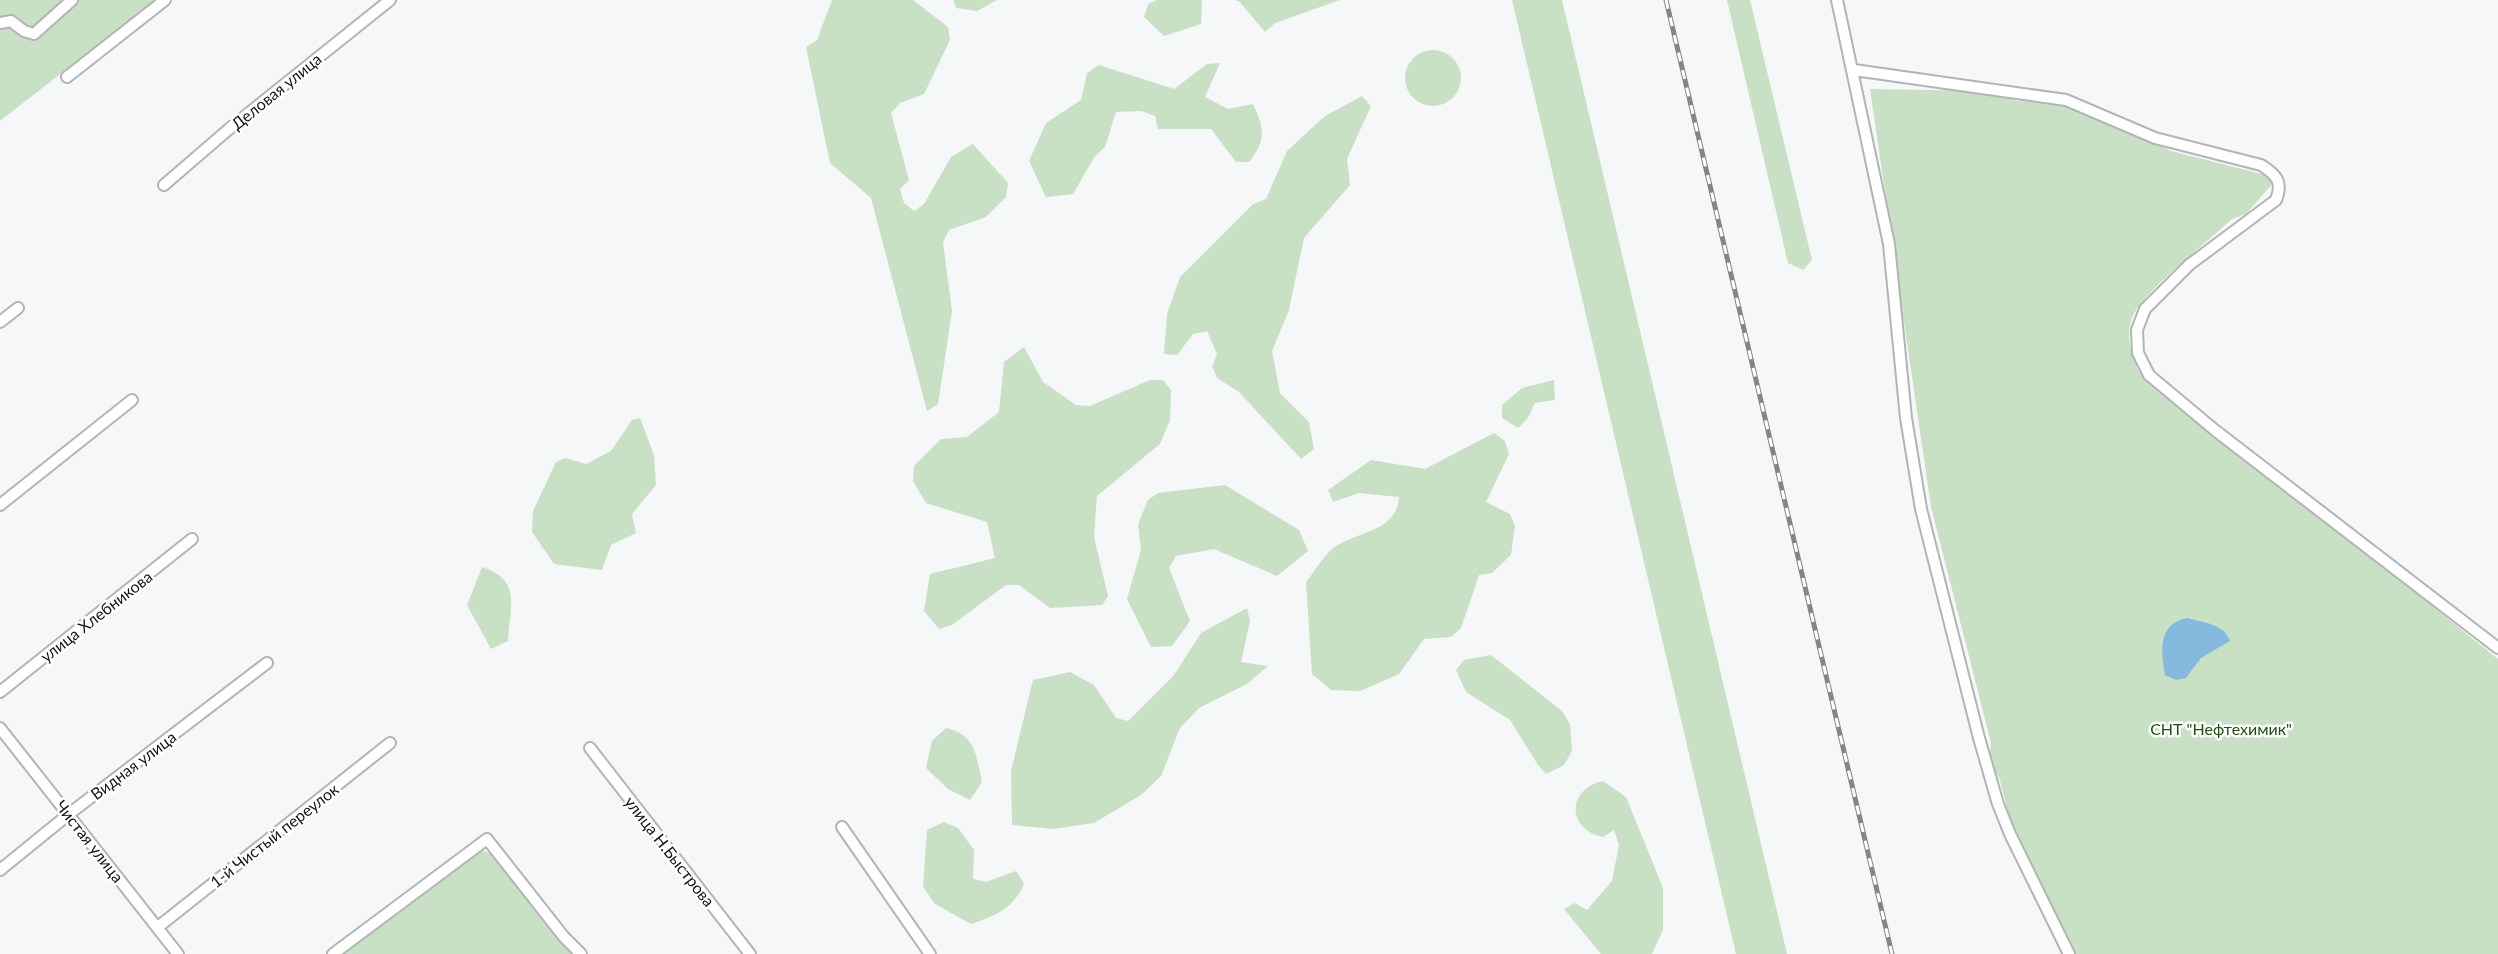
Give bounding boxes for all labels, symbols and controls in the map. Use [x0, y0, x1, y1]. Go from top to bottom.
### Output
street label: Деловая улица [227, 49, 325, 133]
street label: улица Хлебникова [36, 566, 156, 666]
park label: СНТ "Нефтехимик" [2150, 719, 2292, 738]
street label: Видная улица [87, 727, 179, 803]
street label: 1-й Чистый переулок [206, 779, 343, 891]
street label: улица Н.Быстрова [621, 792, 719, 910]
street label: Чистая улица [52, 796, 128, 886]

